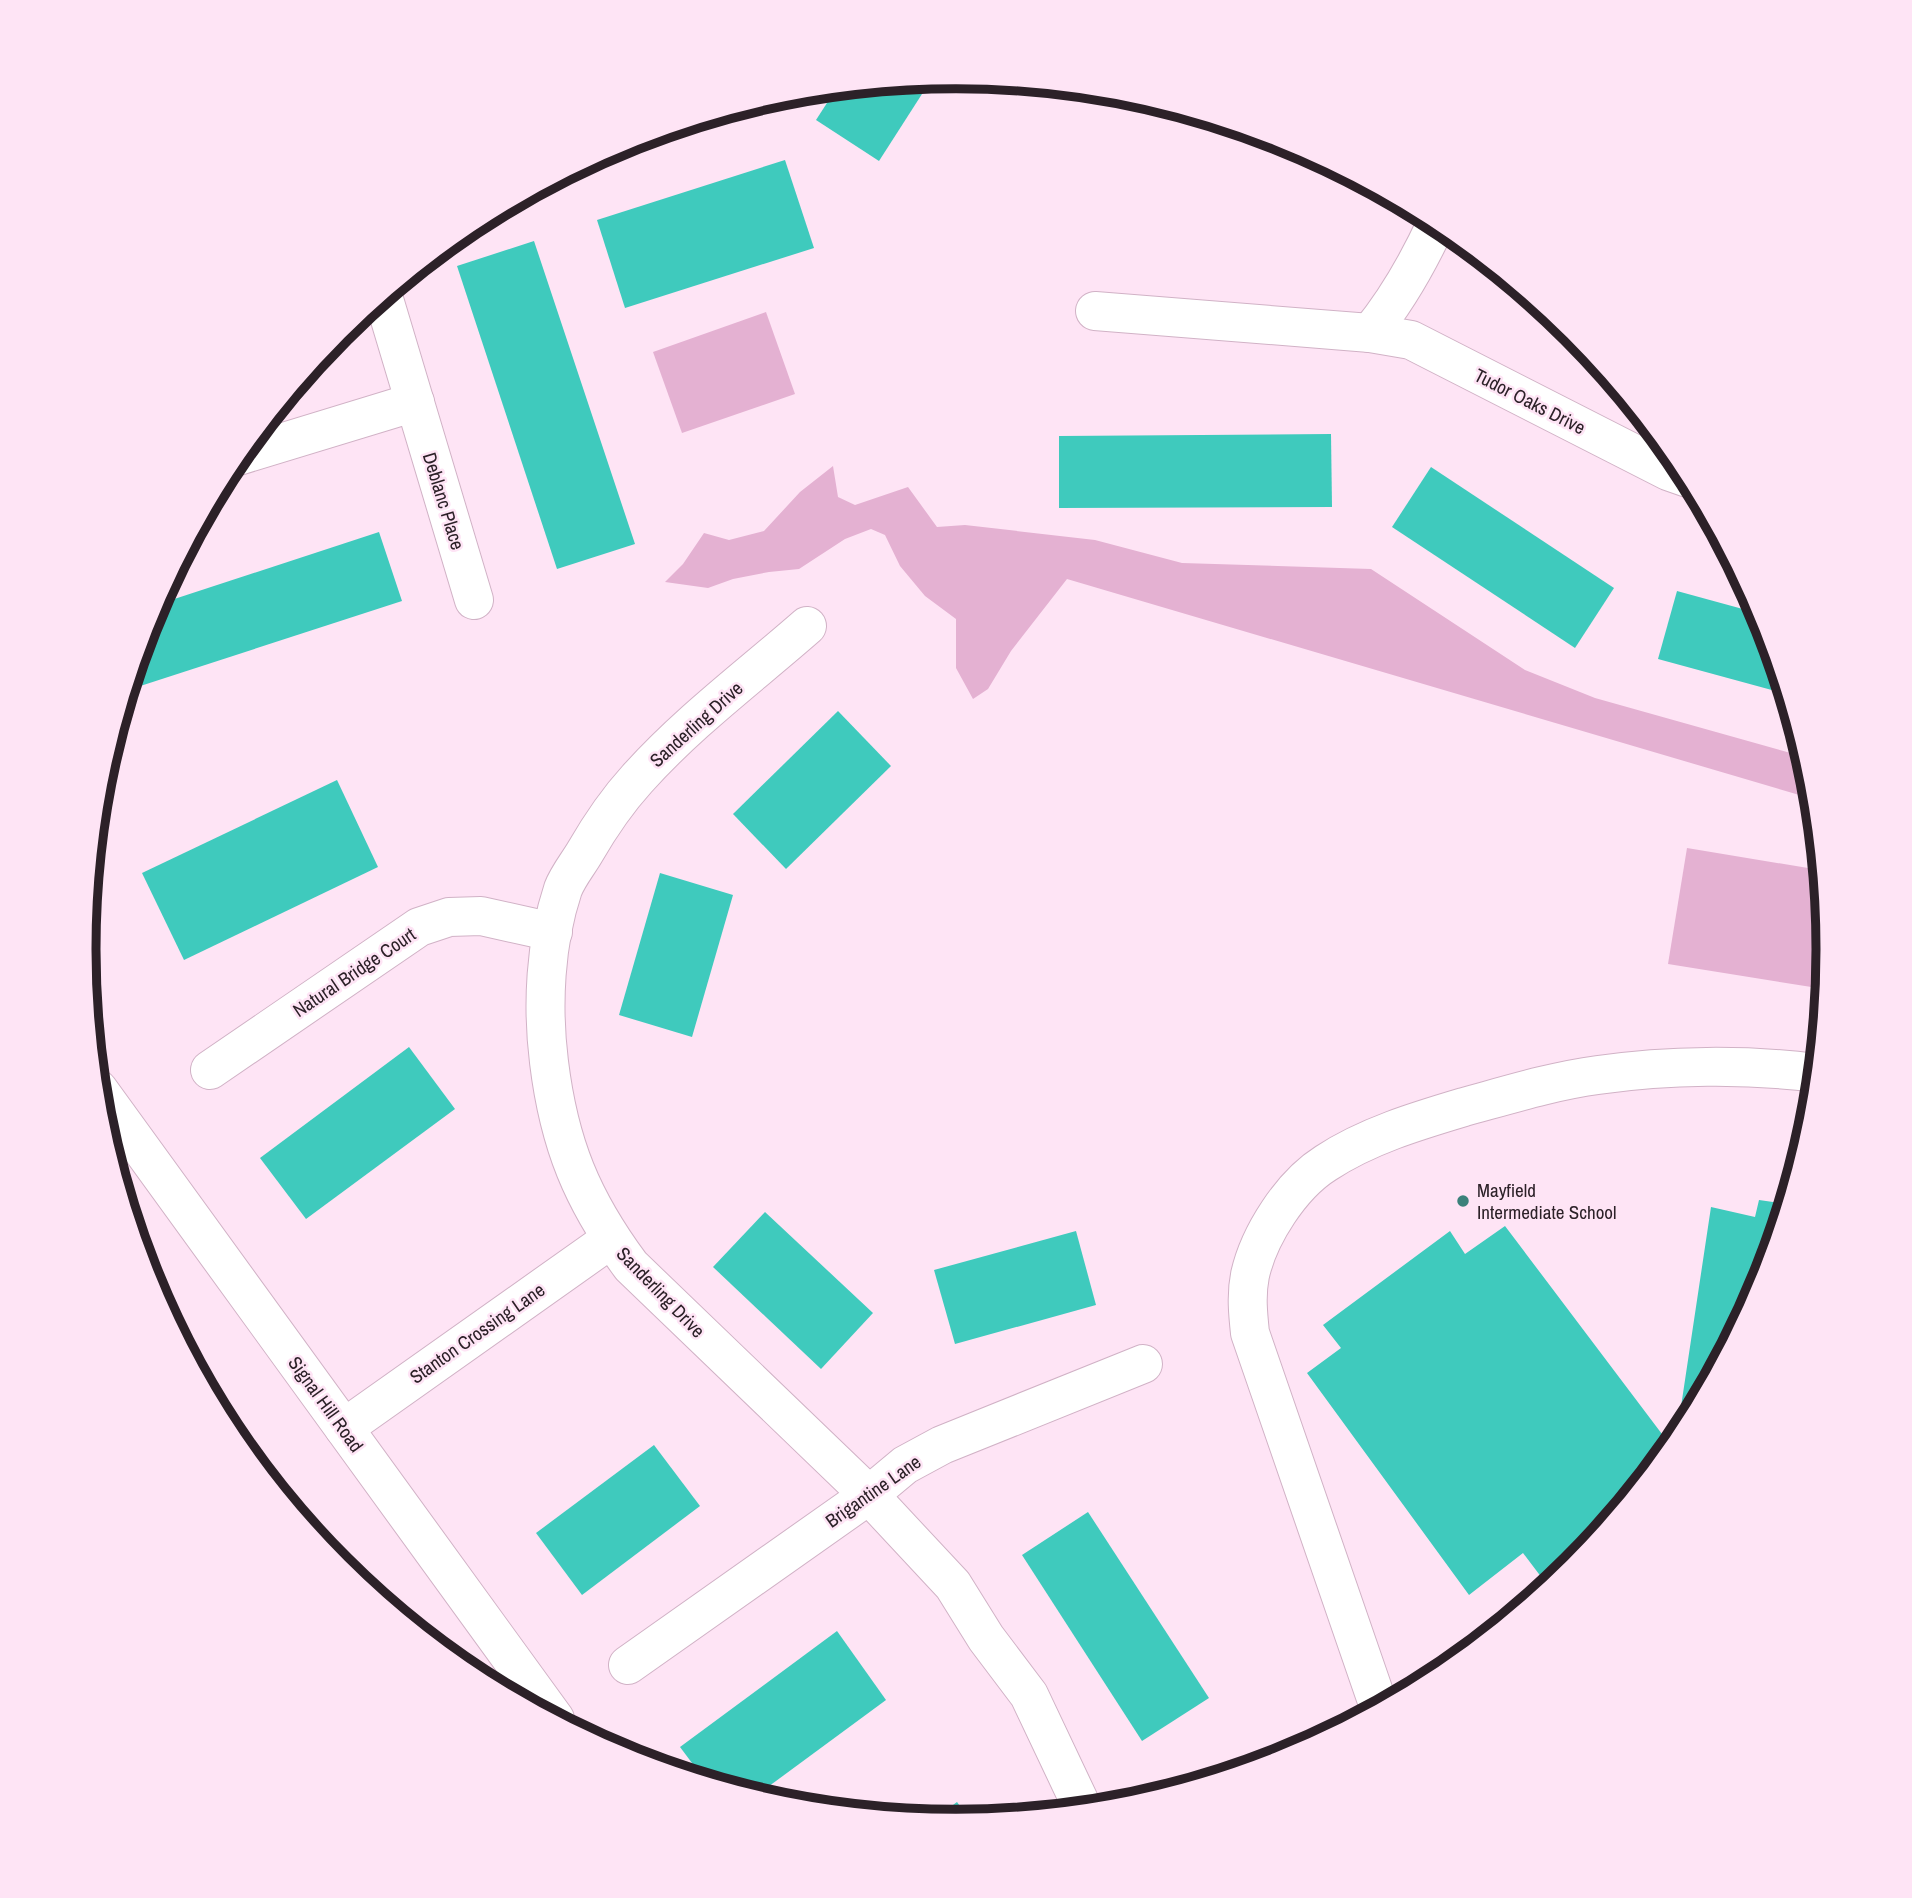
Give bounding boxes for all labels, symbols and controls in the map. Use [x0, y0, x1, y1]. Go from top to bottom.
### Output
street label: Tudor Oaks Drive [1470, 362, 1590, 440]
street label: Deblanc Place [417, 449, 471, 553]
street label: Sanderling Drive [644, 675, 748, 773]
street label: Natural Bridge Court [287, 921, 421, 1023]
place label: Mayfield Intermediate School [1477, 1177, 1616, 1225]
marker: Mayfield Intermediate School [1455, 1193, 1471, 1209]
street label: Sanderling Drive [611, 1241, 711, 1343]
street label: Stanton Crossing Lane [404, 1277, 550, 1389]
street label: Signal Hill Road [282, 1351, 370, 1457]
street label: Brigantine Lane [820, 1449, 926, 1533]

